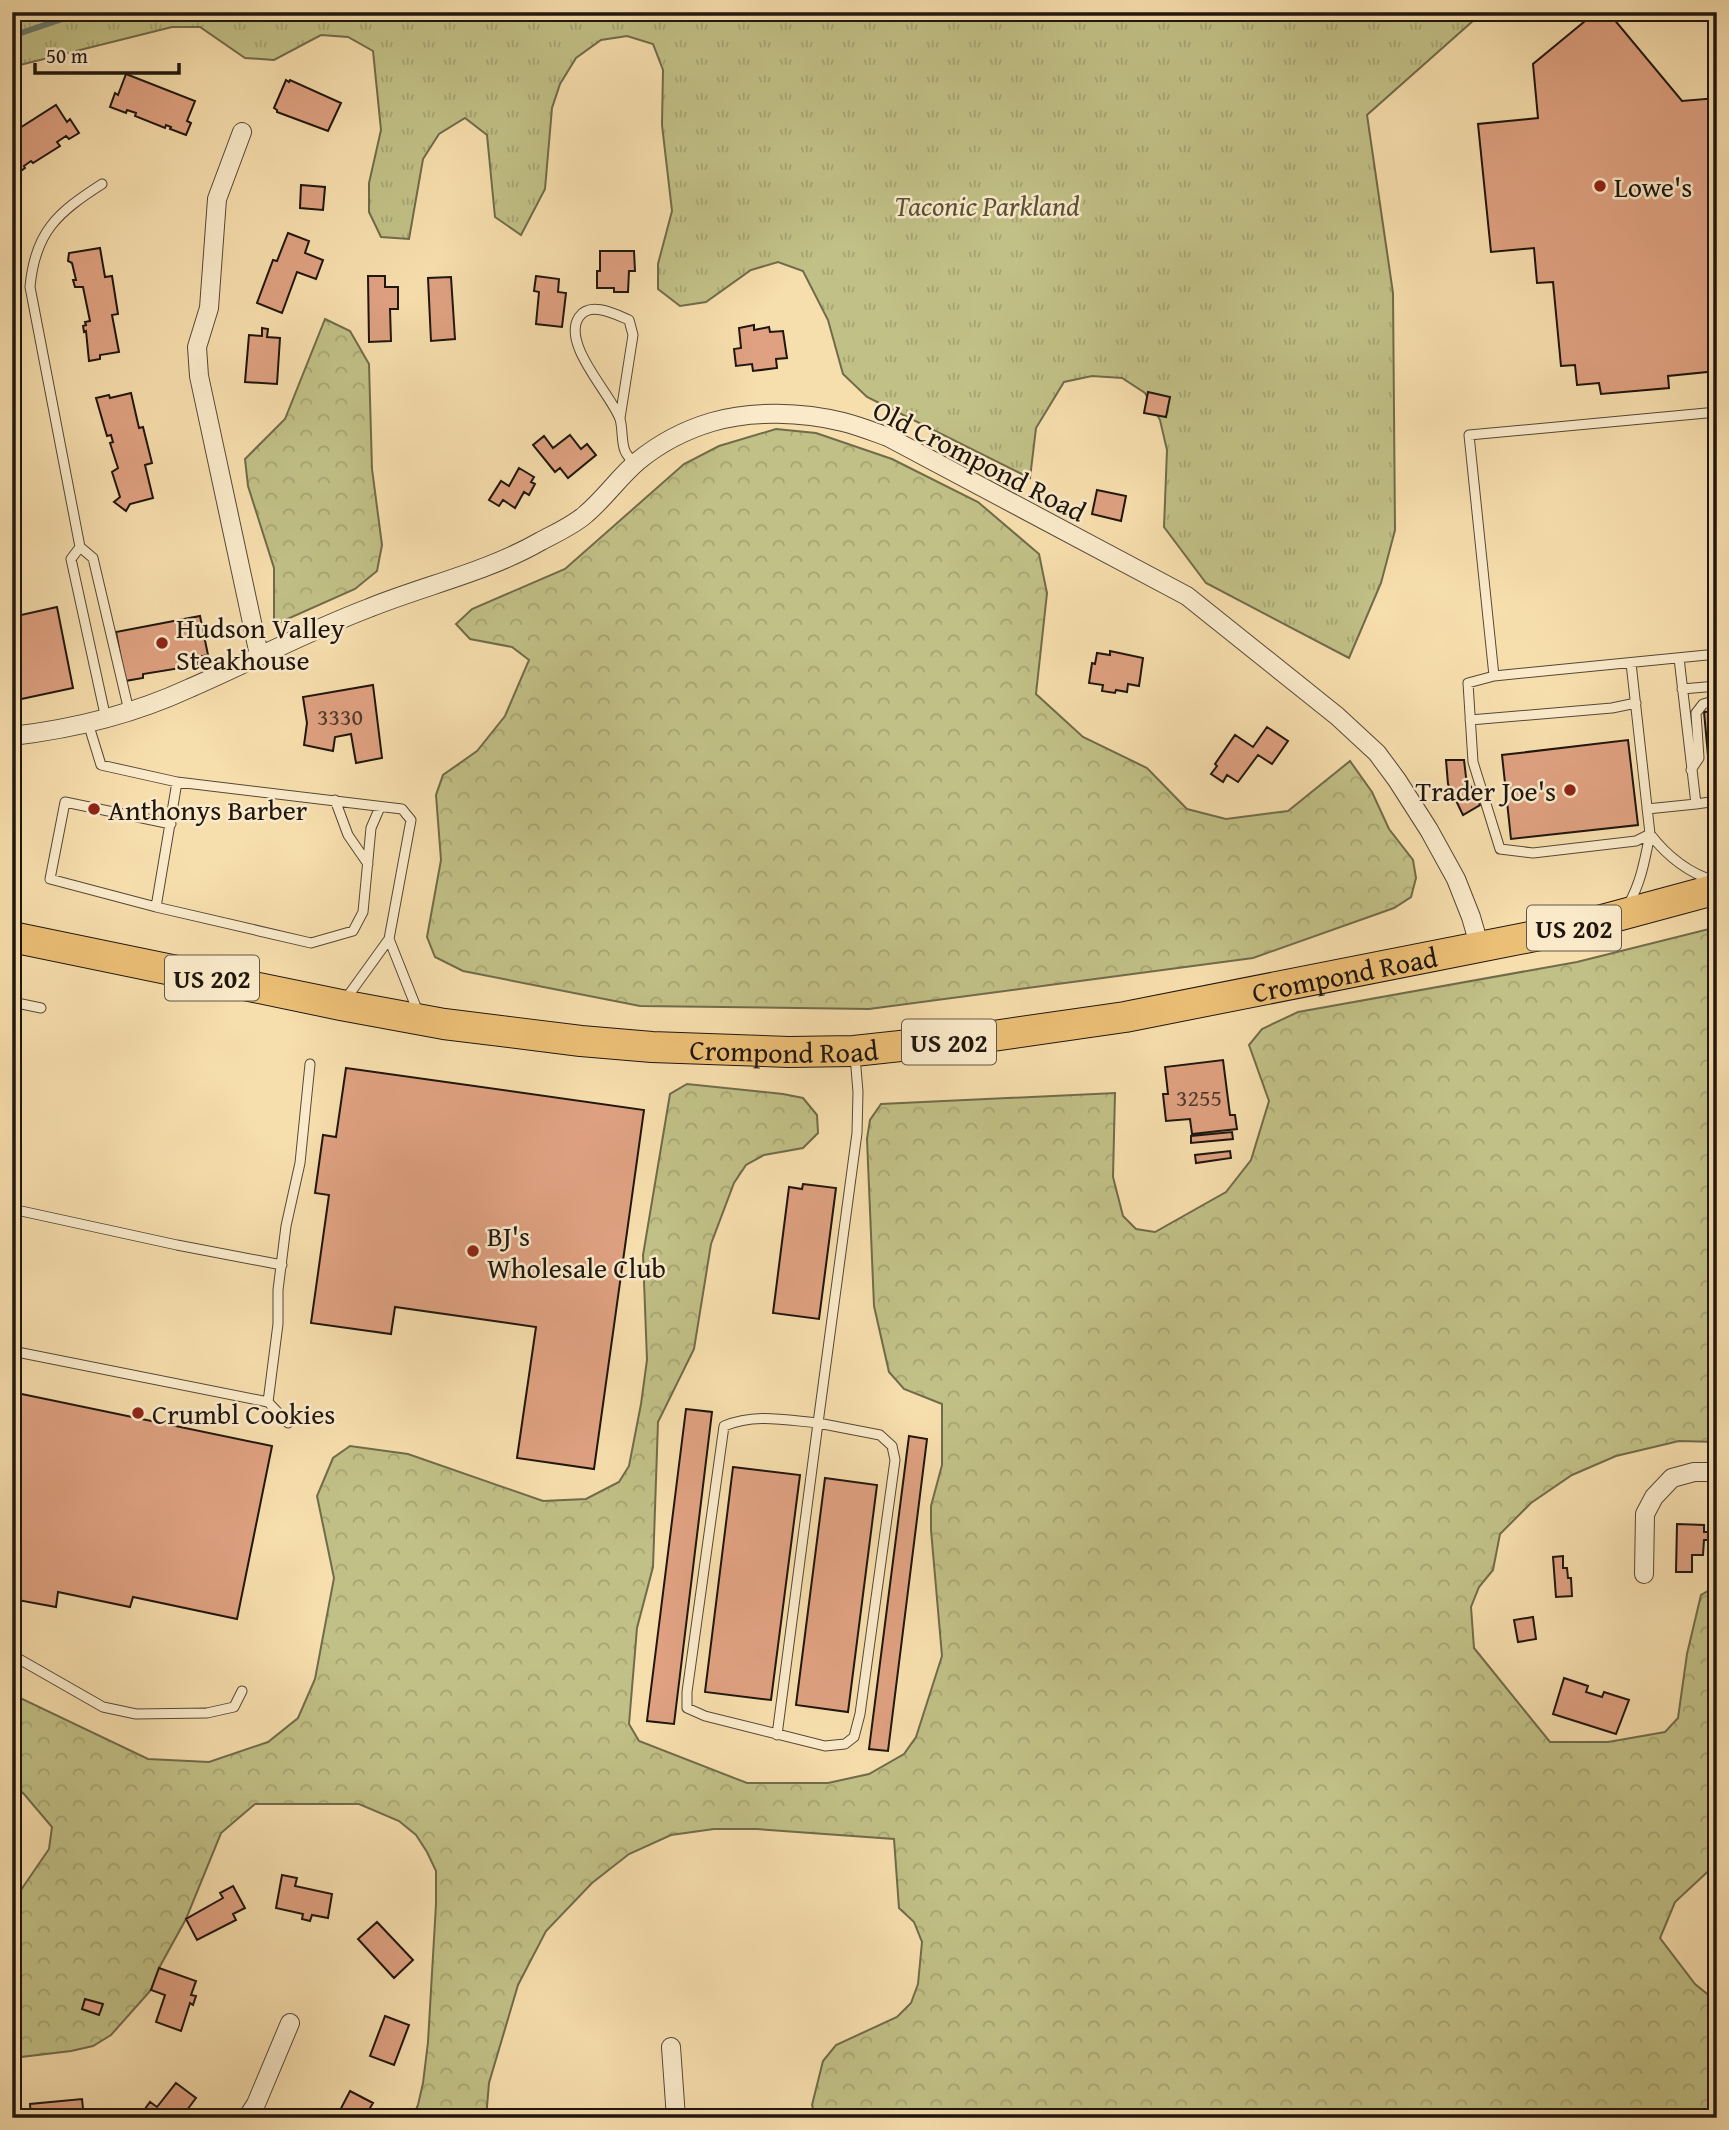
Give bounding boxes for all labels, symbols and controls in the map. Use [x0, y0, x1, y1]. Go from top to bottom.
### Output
scale bar [35, 32, 178, 76]
text: 50 m [46, 40, 88, 71]
place label: Lowe's [1614, 166, 1692, 207]
marker: Lowe's [1592, 178, 1608, 194]
park label: Taconic Parkland [894, 185, 1080, 226]
street label: Old Crompond Road [866, 389, 1094, 531]
place label: Hudson Valley Steakhouse [176, 607, 345, 680]
marker: Hudson Valley Steakhouse [154, 635, 170, 651]
house number: 3330 [317, 699, 363, 734]
place label: Trader Joe's [1415, 770, 1556, 811]
marker: Trader Joe's [1562, 782, 1578, 798]
place label: Anthonys Barber [108, 789, 308, 830]
marker: Anthonys Barber [86, 801, 102, 817]
road number: US 202 [1527, 906, 1621, 951]
street label: Crompond Road [1248, 935, 1441, 1012]
road number: US 202 [165, 956, 259, 1001]
road number: US 202 [902, 1020, 996, 1064]
street label: Crompond Road [689, 1028, 880, 1073]
house number: 3255 [1176, 1080, 1222, 1115]
place label: BJ's Wholesale Club [487, 1215, 666, 1288]
marker: BJ's Wholesale Club [465, 1243, 481, 1259]
place label: Crumbl Cookies [152, 1393, 335, 1434]
marker: Crumbl Cookies [130, 1405, 146, 1421]

